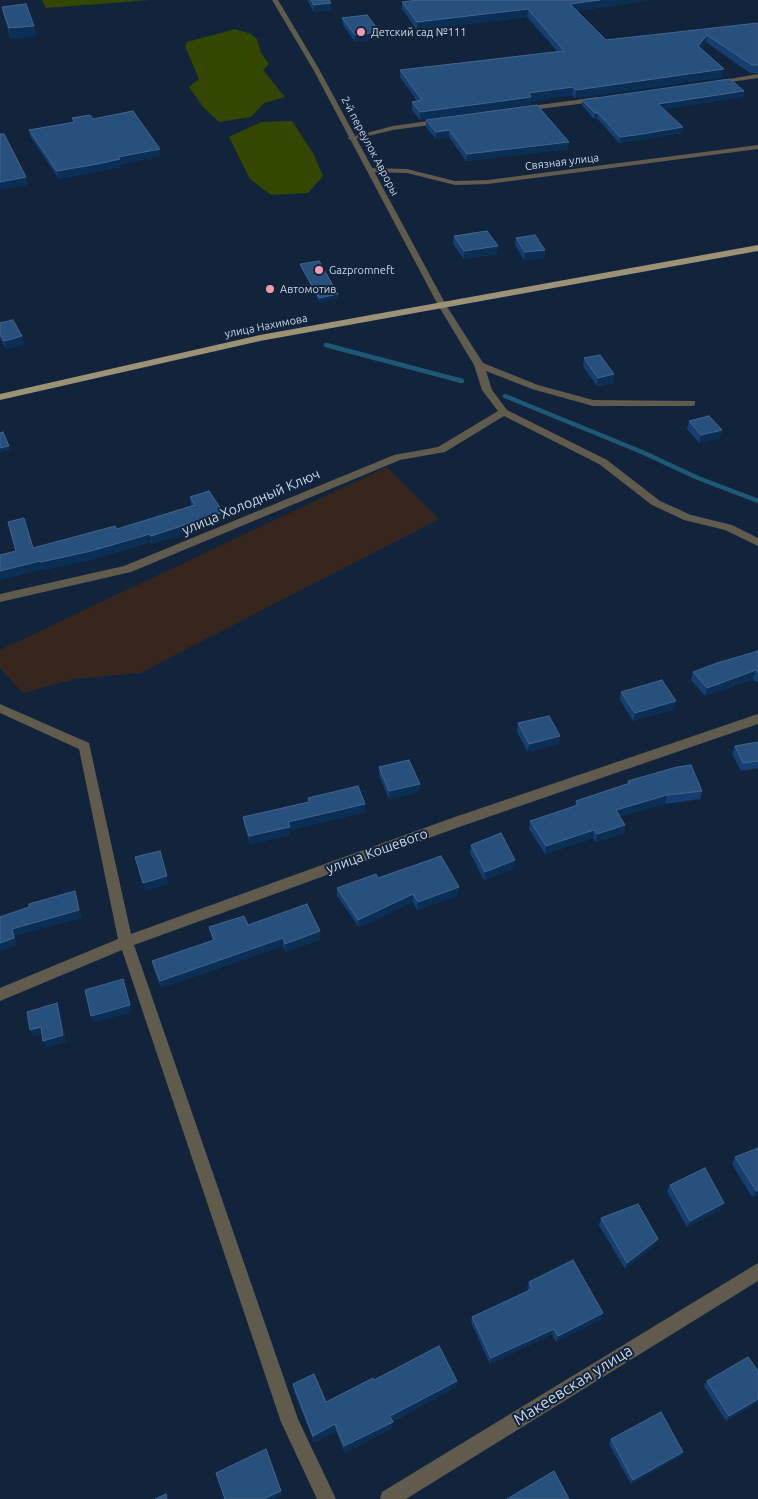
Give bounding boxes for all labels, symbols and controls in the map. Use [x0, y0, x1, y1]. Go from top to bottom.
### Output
place label: Детский сад №111 [371, 25, 466, 39]
marker: Детский сад №111 [355, 26, 367, 38]
street label: 2-й переулок Авроры [338, 94, 402, 198]
street label: Связная улица [524, 151, 600, 173]
place label: Gazpromneft [329, 263, 394, 277]
marker: Gazpromneft [313, 264, 325, 276]
place label: Автомотив [280, 282, 336, 296]
marker: Автомотив [264, 283, 276, 295]
street label: улица Нахимова [223, 311, 309, 341]
street label: улица Холодный Ключ [179, 465, 323, 539]
street label: улица Кошевого [324, 825, 430, 877]
street label: Макеевская улица [510, 1341, 636, 1429]

